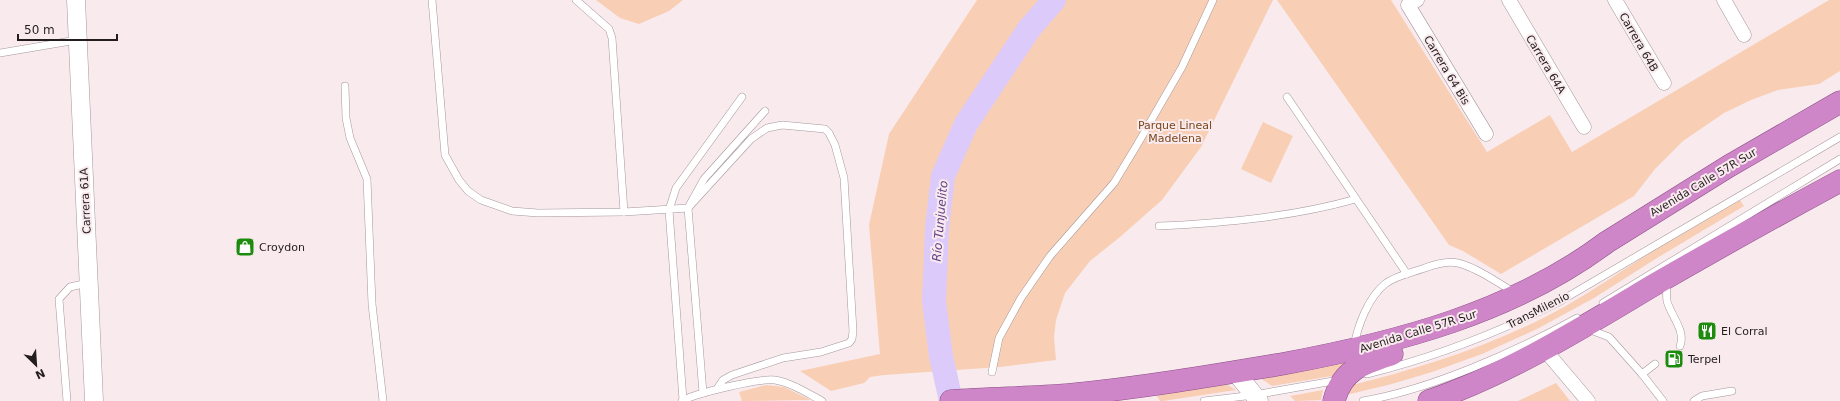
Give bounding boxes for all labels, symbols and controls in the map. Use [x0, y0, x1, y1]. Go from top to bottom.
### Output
street label: Carrera 64B [1616, 10, 1661, 74]
scale bar [18, 16, 117, 42]
text: 50 m [24, 23, 55, 37]
street label: Carrera 64 Bis [1421, 33, 1472, 107]
street label: Carrera 64A [1523, 33, 1568, 96]
park label: Parque Lineal Madelena [1138, 119, 1212, 145]
street label: Avenida Calle 57R Sur [1648, 145, 1759, 219]
street label: Carrera 61A [77, 167, 94, 234]
water label: Río Tunjuelito [929, 180, 951, 262]
shop icon: Croydon [234, 236, 256, 258]
place label: Croydon [259, 241, 305, 254]
street label: TransMilenio [1504, 289, 1572, 332]
street label: Avenida Calle 57R Sur [1358, 307, 1479, 356]
restaurant icon: El Corral [1696, 320, 1718, 342]
place label: El Corral [1721, 325, 1768, 338]
north arrow [16, 345, 56, 385]
fuel station icon: Terpel [1663, 348, 1685, 370]
place label: Terpel [1687, 353, 1721, 366]
text: N [33, 366, 47, 381]

